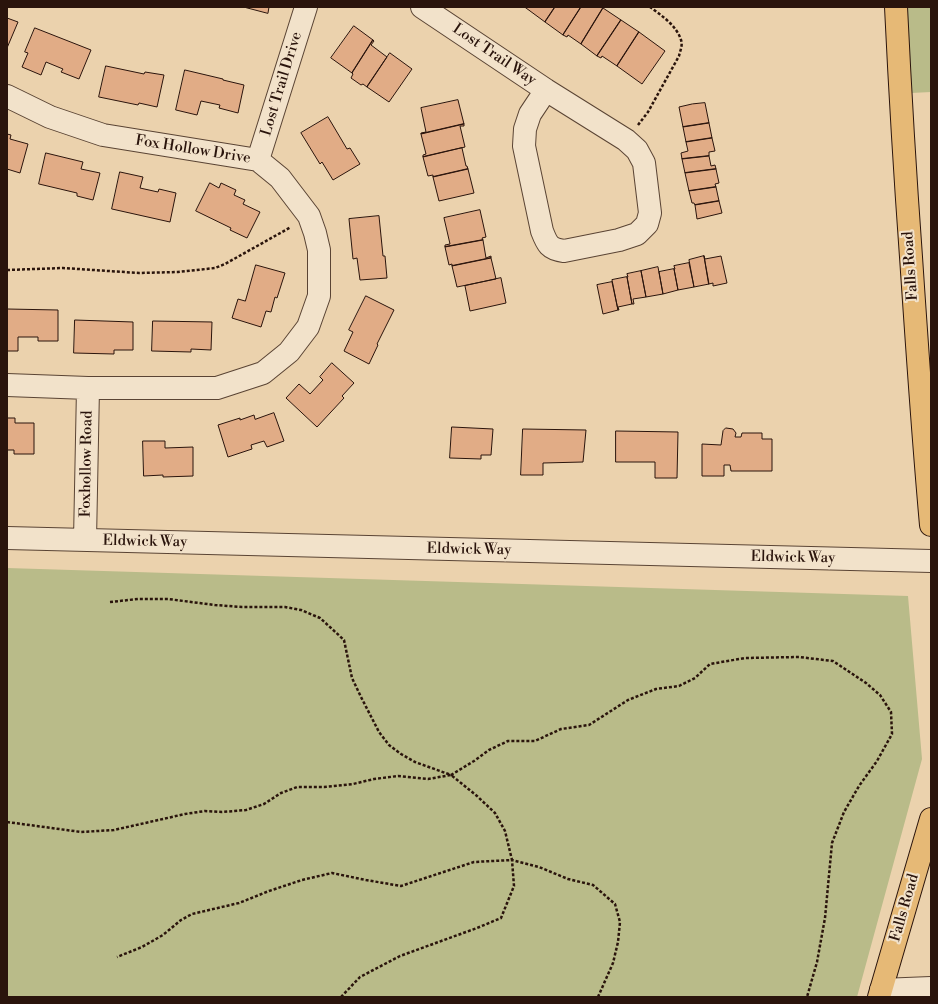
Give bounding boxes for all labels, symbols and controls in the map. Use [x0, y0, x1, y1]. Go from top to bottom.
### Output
street label: Lost Trail Way [449, 20, 539, 90]
street label: Lost Trail Drive [258, 30, 306, 138]
street label: Fox Hollow Drive [134, 132, 252, 168]
street label: Falls Road [900, 231, 922, 301]
street label: Foxhollow Road [77, 410, 97, 518]
street label: Eldwick Way [103, 532, 187, 552]
street label: Eldwick Way [427, 540, 511, 560]
street label: Eldwick Way [751, 548, 835, 568]
street label: Falls Road [887, 872, 923, 944]

